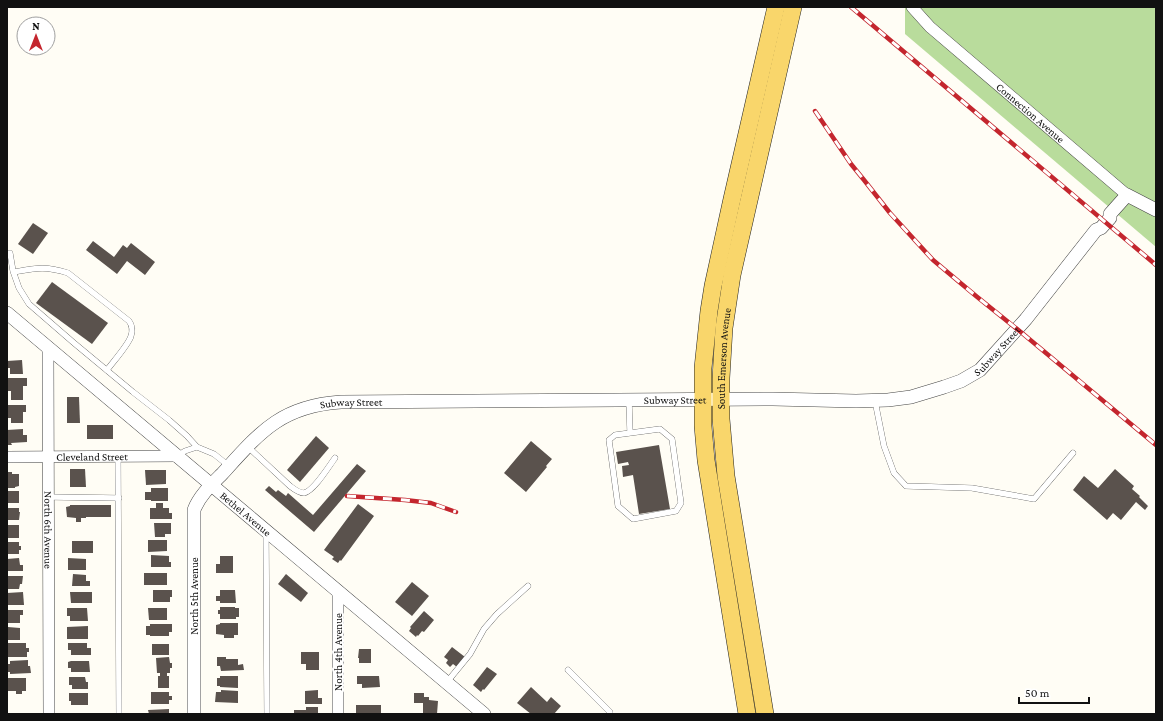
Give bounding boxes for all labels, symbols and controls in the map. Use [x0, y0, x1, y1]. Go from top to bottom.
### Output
north arrow [16, 16, 56, 56]
text: N [32, 20, 40, 32]
street label: Connection Avenue [994, 80, 1067, 145]
street label: South Emerson Avenue [715, 307, 733, 409]
street label: Subway Street [972, 324, 1023, 378]
street label: Subway Street [644, 393, 707, 407]
street label: Subway Street [319, 396, 383, 410]
street label: Cleveland Street [56, 450, 128, 463]
street label: Bethel Avenue [218, 489, 274, 539]
street label: North 6th Avenue [42, 491, 55, 569]
street label: North 5th Avenue [188, 557, 200, 635]
street label: North 4th Avenue [332, 613, 344, 691]
scale bar [1019, 679, 1089, 705]
text: 50 m [1025, 686, 1050, 700]

